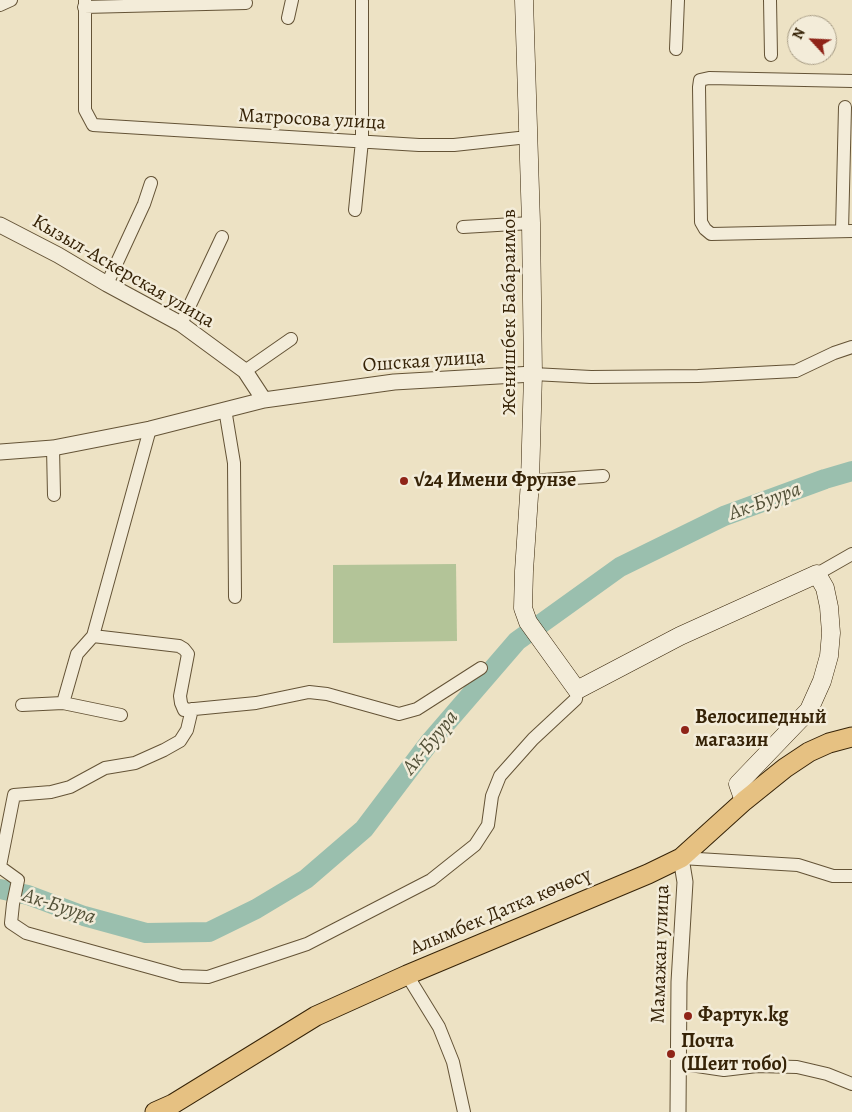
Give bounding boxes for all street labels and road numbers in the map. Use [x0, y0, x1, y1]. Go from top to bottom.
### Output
street label: Матросова улица [238, 104, 386, 136]
street label: Женишбек Бабараимов [498, 209, 522, 415]
street label: Кызыл-Аскерская улица [27, 210, 219, 334]
street label: Ошская улица [362, 346, 486, 378]
street label: Алымбек Датка көчөсү [407, 863, 595, 961]
street label: Мамажан улица [647, 884, 675, 1024]

